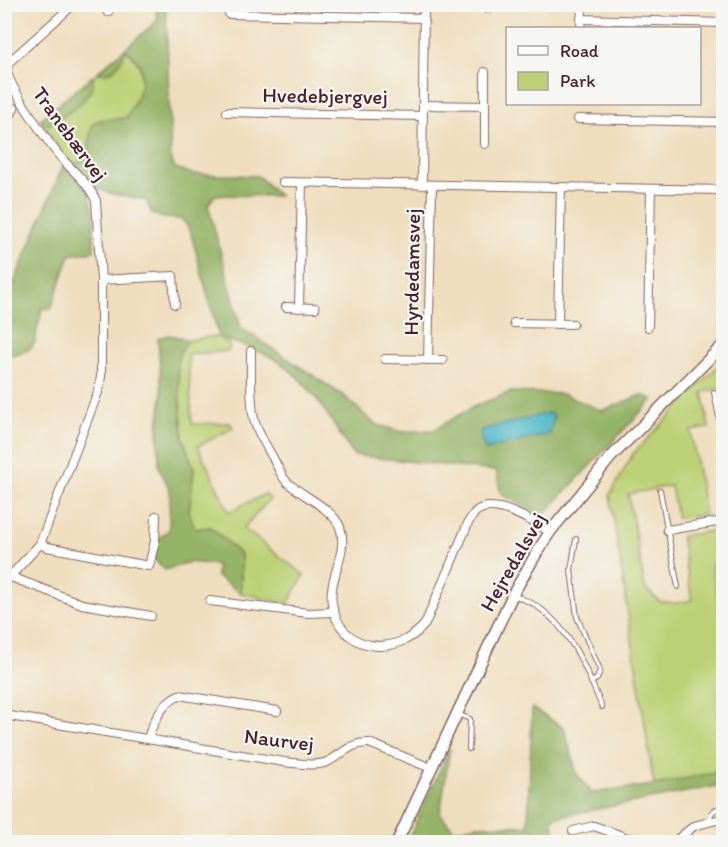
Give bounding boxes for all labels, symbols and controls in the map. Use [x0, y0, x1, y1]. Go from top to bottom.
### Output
legend [506, 27, 701, 105]
text: Road [560, 40, 599, 62]
text: Park [560, 70, 595, 92]
street label: Tranebærvej [28, 81, 113, 186]
street label: Hvedebjergvej [262, 82, 388, 109]
street label: Hyrdedamsvej [398, 208, 425, 336]
street label: Hejredalsvej [474, 508, 551, 616]
street label: Naurvej [243, 723, 315, 756]

